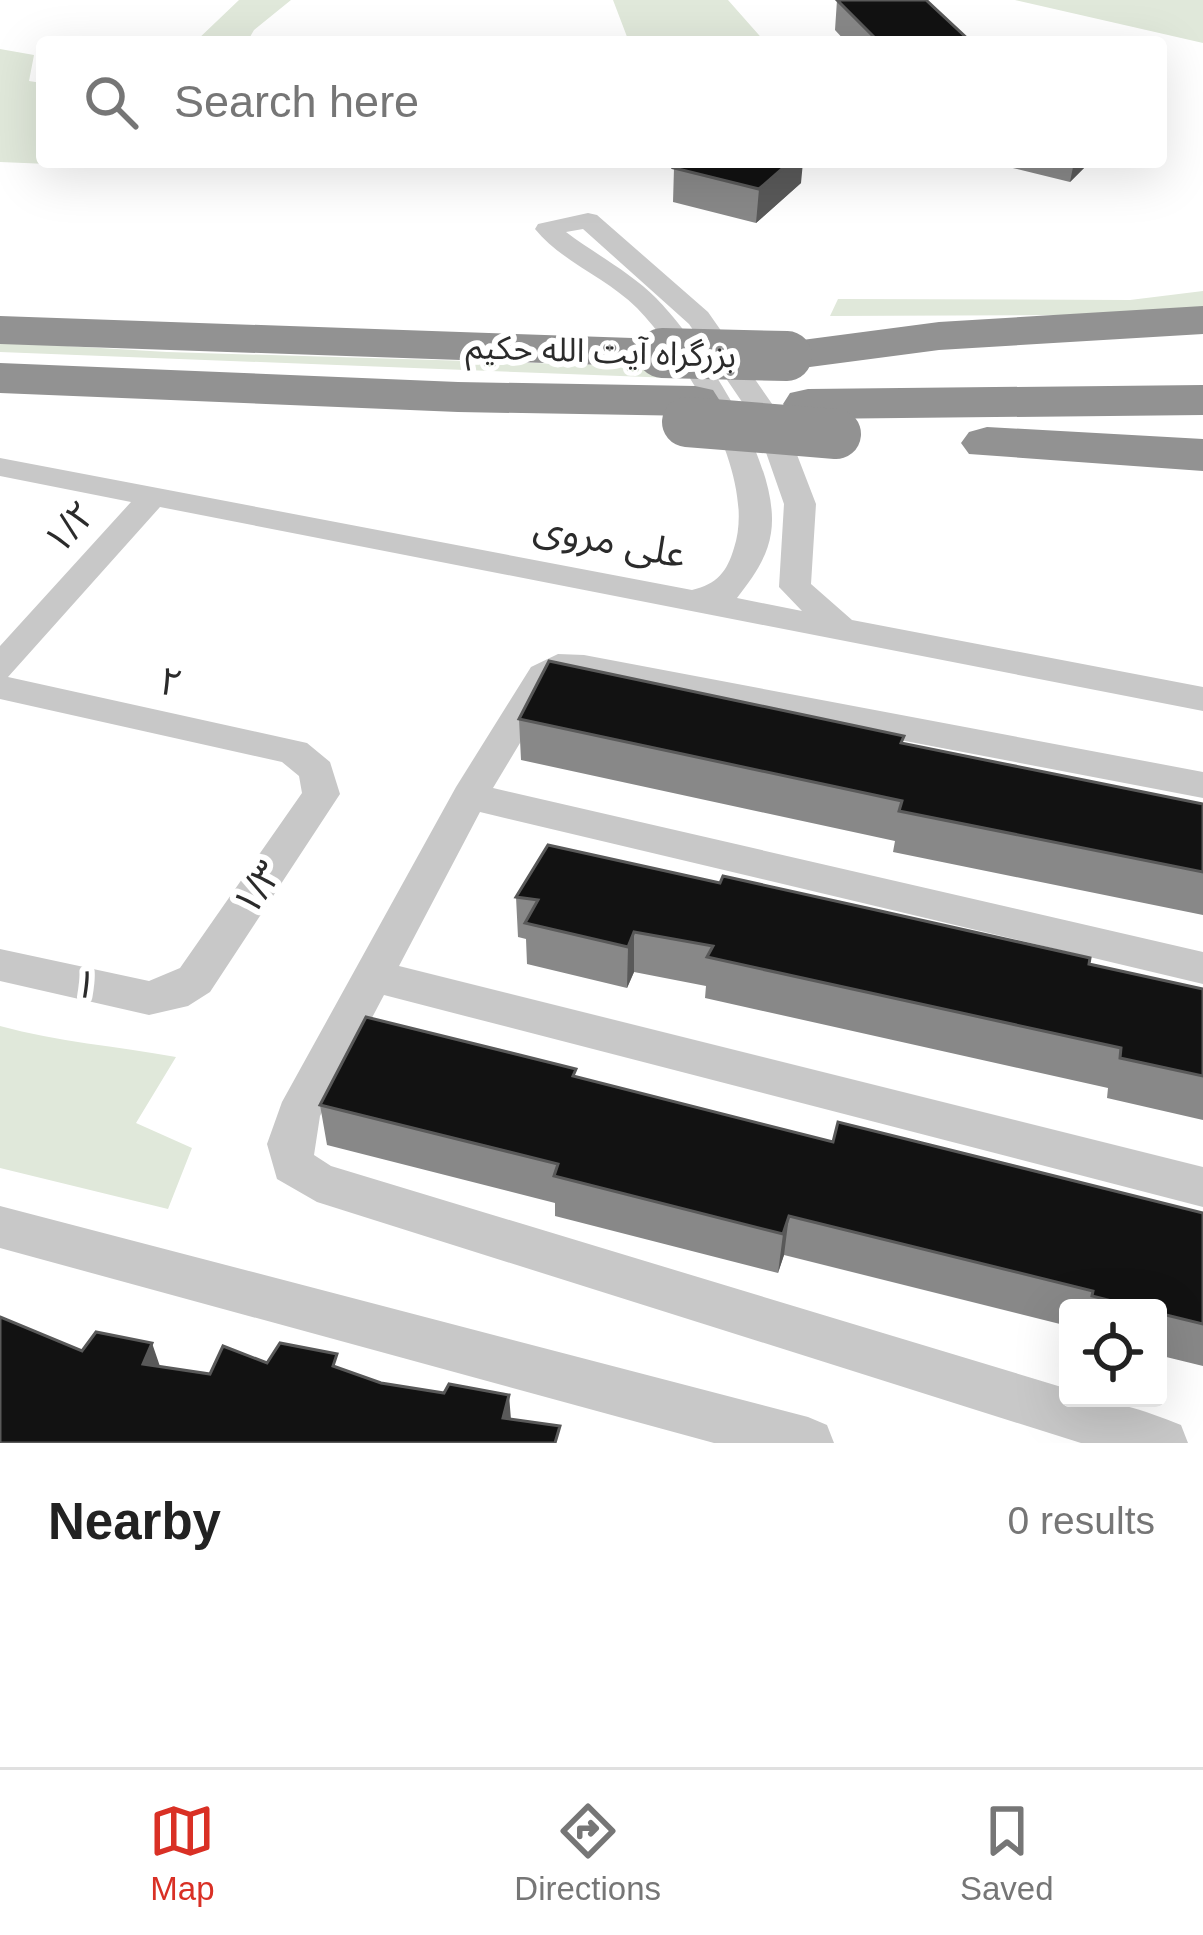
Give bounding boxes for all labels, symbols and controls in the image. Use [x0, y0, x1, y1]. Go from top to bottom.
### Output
search box [36, 36, 1167, 168]
icon: search [78, 69, 144, 135]
text: Search here [174, 76, 419, 127]
street label: بزرگراه آیت الله حکیم [465, 328, 737, 381]
street label: ۱/۲ [34, 492, 104, 562]
street label: علی مروی [530, 504, 690, 577]
street label: ۲ [156, 659, 186, 705]
street label: ۱/۳ [224, 853, 290, 923]
street label: ۱ [70, 961, 102, 1007]
map controls [1059, 1299, 1167, 1407]
button: locate [1059, 1299, 1167, 1407]
text: Nearby [48, 1493, 221, 1550]
text: 0 results [1008, 1499, 1155, 1542]
tab: Map [149, 1798, 215, 1908]
tab: Directions [514, 1798, 661, 1908]
tab: Saved [960, 1798, 1054, 1908]

